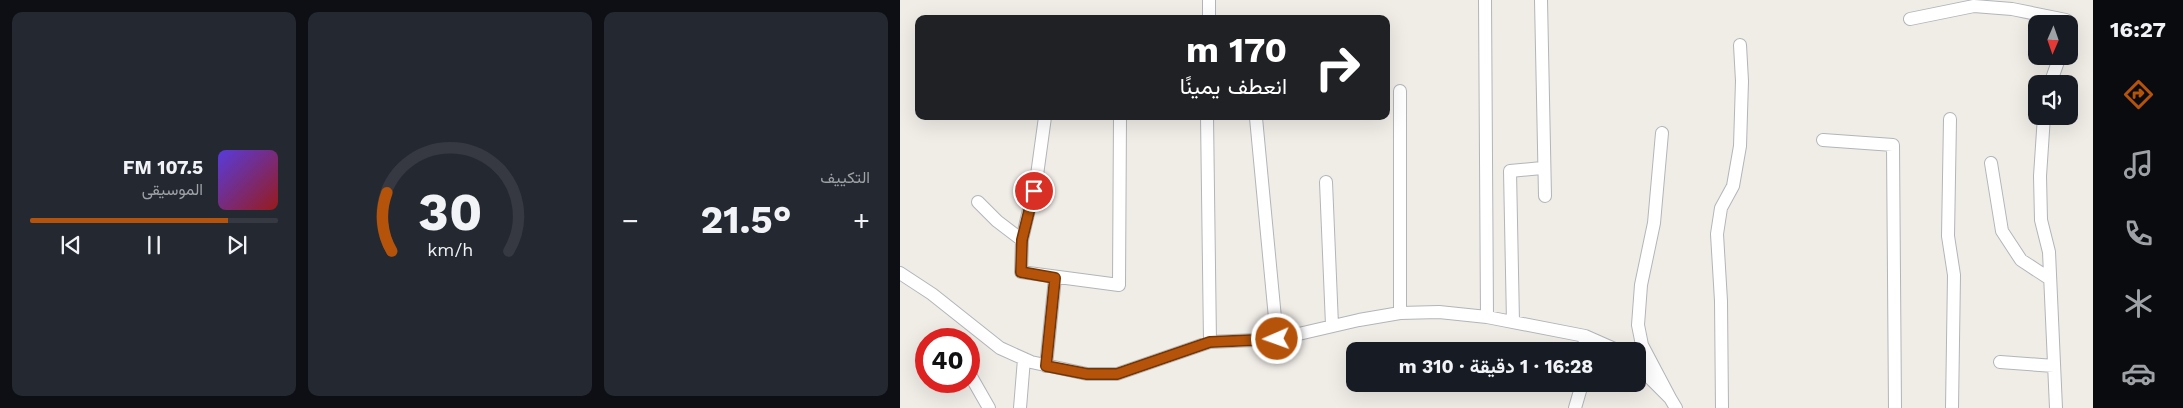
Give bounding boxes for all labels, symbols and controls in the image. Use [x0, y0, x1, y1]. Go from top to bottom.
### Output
north arrow [2028, 15, 2078, 65]
map controls [2028, 15, 2078, 125]
text: 16:27 [2110, 17, 2166, 42]
text: 170 m [1186, 29, 1287, 71]
icon: right [1305, 35, 1370, 100]
text: انعطف يمينًا [1180, 74, 1287, 99]
button: sound [2028, 75, 2078, 125]
icon: directions [2121, 77, 2156, 112]
icon: music [2121, 147, 2156, 182]
text: 107.5 FM [123, 156, 203, 179]
text: التكييف [820, 168, 870, 187]
pin [1013, 170, 1055, 212]
icon: arrive [1020, 177, 1048, 205]
text: الموسيقى [142, 180, 203, 199]
text: 30 [418, 182, 482, 243]
text: 21.5° [700, 198, 792, 242]
text: − [622, 204, 639, 237]
text: + [853, 204, 870, 237]
icon: phone [2121, 216, 2156, 251]
icon: previous [57, 231, 85, 259]
icon: pause [140, 231, 168, 259]
icon: next [223, 231, 251, 259]
text: km/h [427, 239, 473, 260]
icon: climate [2121, 286, 2156, 321]
position arrow [1250, 312, 1302, 364]
speed limit sign: 40 [915, 328, 980, 393]
text: 16:28 · 1 دقيقة · 310 m [1399, 355, 1593, 378]
icon: car [2121, 356, 2156, 391]

